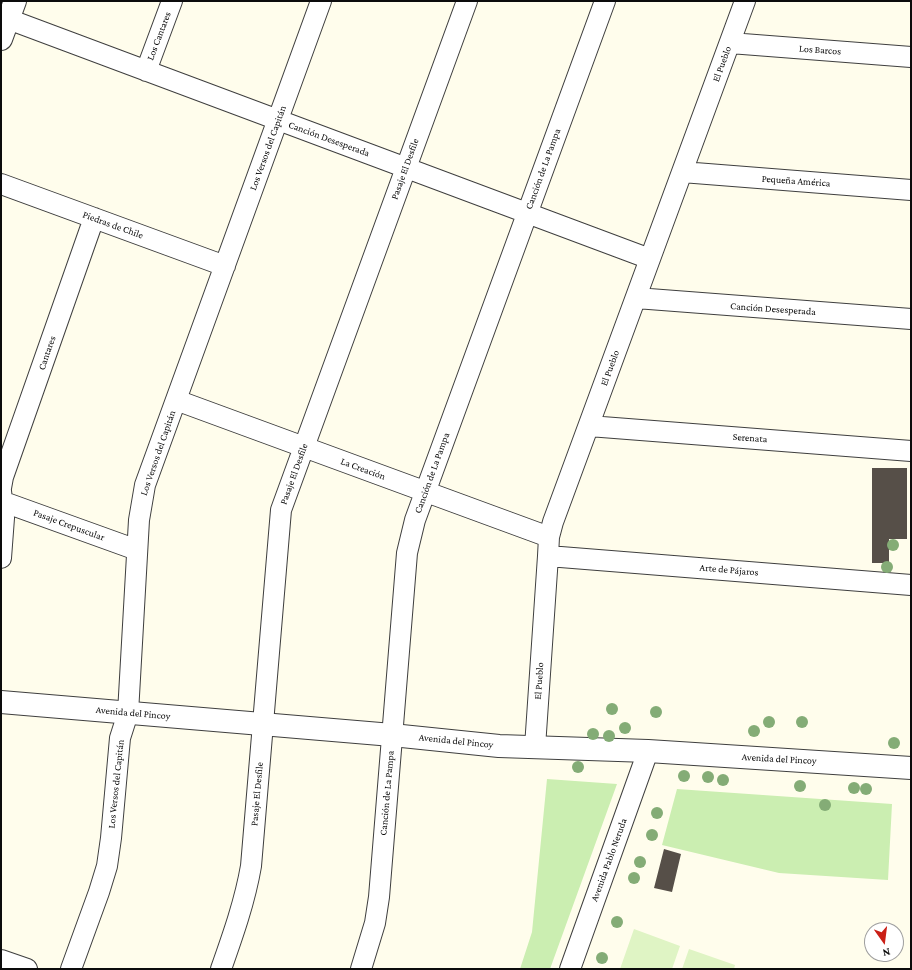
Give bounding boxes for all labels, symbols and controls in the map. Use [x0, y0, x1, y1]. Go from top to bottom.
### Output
street label: Los Cantares [144, 10, 174, 62]
street label: Los Barcos [799, 43, 841, 57]
street label: El Pueblo [710, 44, 734, 84]
street label: Los Versos del Capitán [247, 104, 289, 192]
street label: Canción Desesperada [287, 119, 371, 159]
street label: Canción de La Pampa [523, 127, 563, 211]
street label: Pasaje El Desfile [388, 137, 422, 201]
street label: Pequeña América [761, 173, 831, 189]
street label: Piedras de Chile [81, 208, 145, 242]
street label: Canción Desesperada [730, 300, 816, 318]
street label: Cantares [36, 334, 58, 372]
street label: El Pueblo [598, 348, 622, 388]
street label: Los Versos del Capitán [138, 409, 178, 497]
street label: Canción de La Pampa [412, 431, 452, 515]
street label: Serenata [732, 431, 768, 445]
street label: Pasaje El Desfile [277, 442, 311, 506]
street label: La Creación [339, 455, 387, 483]
street label: Pasaje Crepuscular [32, 507, 106, 543]
street label: Arte de Pájaros [699, 561, 759, 579]
street label: El Pueblo [532, 662, 546, 700]
street label: Avenida del Pincoy [95, 704, 171, 722]
street label: Avenida del Pincoy [418, 731, 494, 751]
street label: Los Versos del Capitán [105, 739, 127, 829]
street label: Canción de La Pampa [377, 750, 397, 836]
street label: Avenida del Pincoy [741, 751, 817, 767]
street label: Pasaje El Desfile [248, 762, 266, 826]
street label: Avenida Pablo Neruda [588, 817, 630, 903]
north arrow [864, 922, 904, 962]
text: N [882, 946, 892, 959]

